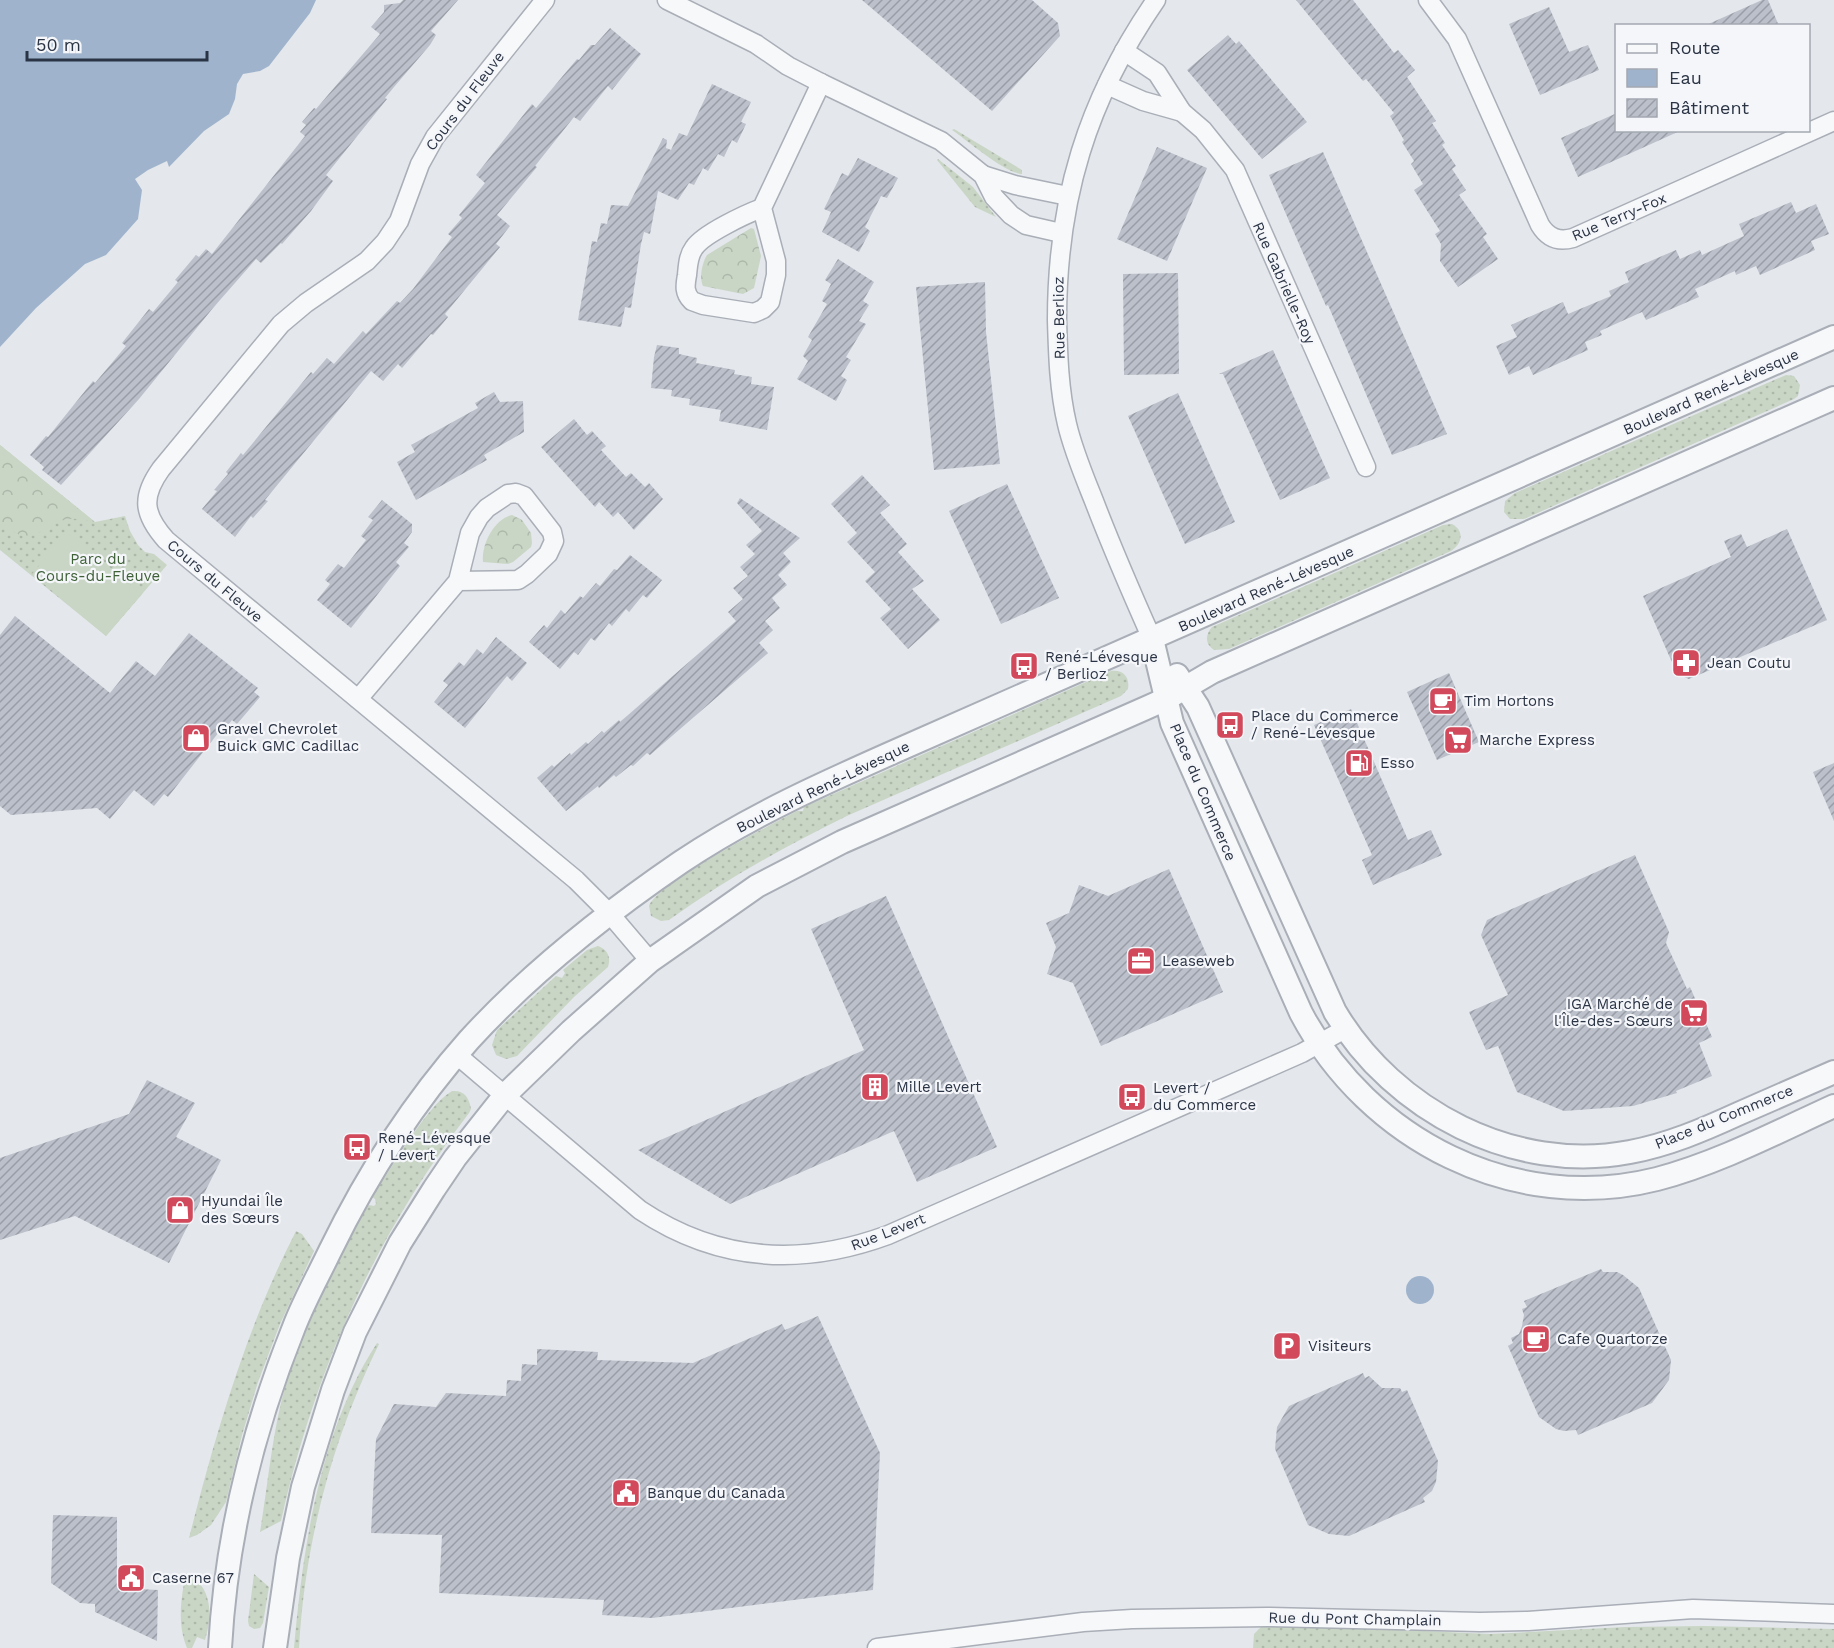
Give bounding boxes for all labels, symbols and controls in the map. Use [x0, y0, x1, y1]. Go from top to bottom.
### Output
scale bar [27, 24, 207, 62]
legend [1615, 24, 1810, 132]
text: 50 m [36, 34, 81, 55]
text: Route [1669, 37, 1721, 58]
street label: Cours du Fleuve [422, 48, 508, 154]
text: Eau [1669, 67, 1702, 88]
text: Bâtiment [1669, 97, 1749, 118]
street label: Rue Terry-Fox [1569, 189, 1669, 245]
street label: Rue Gabrielle-Roy [1249, 219, 1319, 347]
street label: Rue Berlioz [1049, 276, 1069, 360]
street label: Boulevard René-Lévesque [1620, 345, 1802, 439]
street label: Cours du Fleuve [164, 536, 266, 626]
street label: Boulevard René-Lévesque [1175, 542, 1357, 636]
park label: Parc du Cours-du-Fleuve [36, 550, 160, 585]
pharmacy icon: Jean Coutu [1670, 647, 1702, 679]
place label: René-Lévesque / Berlioz [1045, 648, 1158, 683]
bus stop icon: René-Lévesque / Berlioz [1008, 650, 1040, 682]
place label: Jean Coutu [1707, 654, 1791, 672]
cafe icon: Tim Hortons [1427, 685, 1459, 717]
place label: Tim Hortons [1464, 692, 1554, 710]
place label: Place du Commerce / René-Lévesque [1251, 707, 1399, 742]
bus stop icon: Place du Commerce / René-Lévesque [1214, 709, 1246, 741]
place label: Gravel Chevrolet Buick GMC Cadillac [217, 720, 359, 755]
street label: Place du Commerce [1166, 721, 1240, 863]
shop icon: Gravel Chevrolet Buick GMC Cadillac [180, 722, 212, 754]
supermarket icon: Marche Express [1442, 724, 1474, 756]
place label: Marche Express [1479, 731, 1595, 749]
street label: Boulevard René-Lévesque [733, 737, 913, 837]
fuel station icon: Esso [1343, 747, 1375, 779]
place label: Esso [1380, 754, 1414, 772]
office icon: Leaseweb [1125, 945, 1157, 977]
place label: Leaseweb [1162, 952, 1235, 970]
place label: IGA Marché de l'Île-des- Sœurs [1554, 995, 1673, 1030]
supermarket icon: IGA Marché de l'Île-des- Sœurs [1678, 997, 1710, 1029]
building icon: Mille Levert [859, 1071, 891, 1103]
place label: Mille Levert [896, 1078, 982, 1096]
place label: Levert / du Commerce [1153, 1079, 1256, 1114]
bus stop icon: Levert / du Commerce [1116, 1081, 1148, 1113]
street label: Place du Commerce [1652, 1081, 1796, 1153]
place label: René-Lévesque / Levert [378, 1129, 491, 1164]
bus stop icon: René-Lévesque / Levert [341, 1131, 373, 1163]
place label: Hyundai Île des Sœurs [201, 1192, 283, 1227]
shop icon: Hyundai Île des Sœurs [164, 1194, 196, 1226]
street label: Rue Levert [848, 1209, 929, 1254]
cafe icon: Cafe Quartorze [1520, 1323, 1552, 1355]
parking icon: Visiteurs [1271, 1330, 1303, 1362]
place label: Cafe Quartorze [1557, 1330, 1668, 1348]
place label: Visiteurs [1308, 1337, 1372, 1355]
public building icon: Banque du Canada [610, 1477, 642, 1509]
place label: Banque du Canada [647, 1484, 786, 1502]
public building icon: Caserne 67 [115, 1562, 147, 1594]
place label: Caserne 67 [152, 1569, 234, 1587]
street label: Rue du Pont Champlain [1268, 1608, 1442, 1630]

